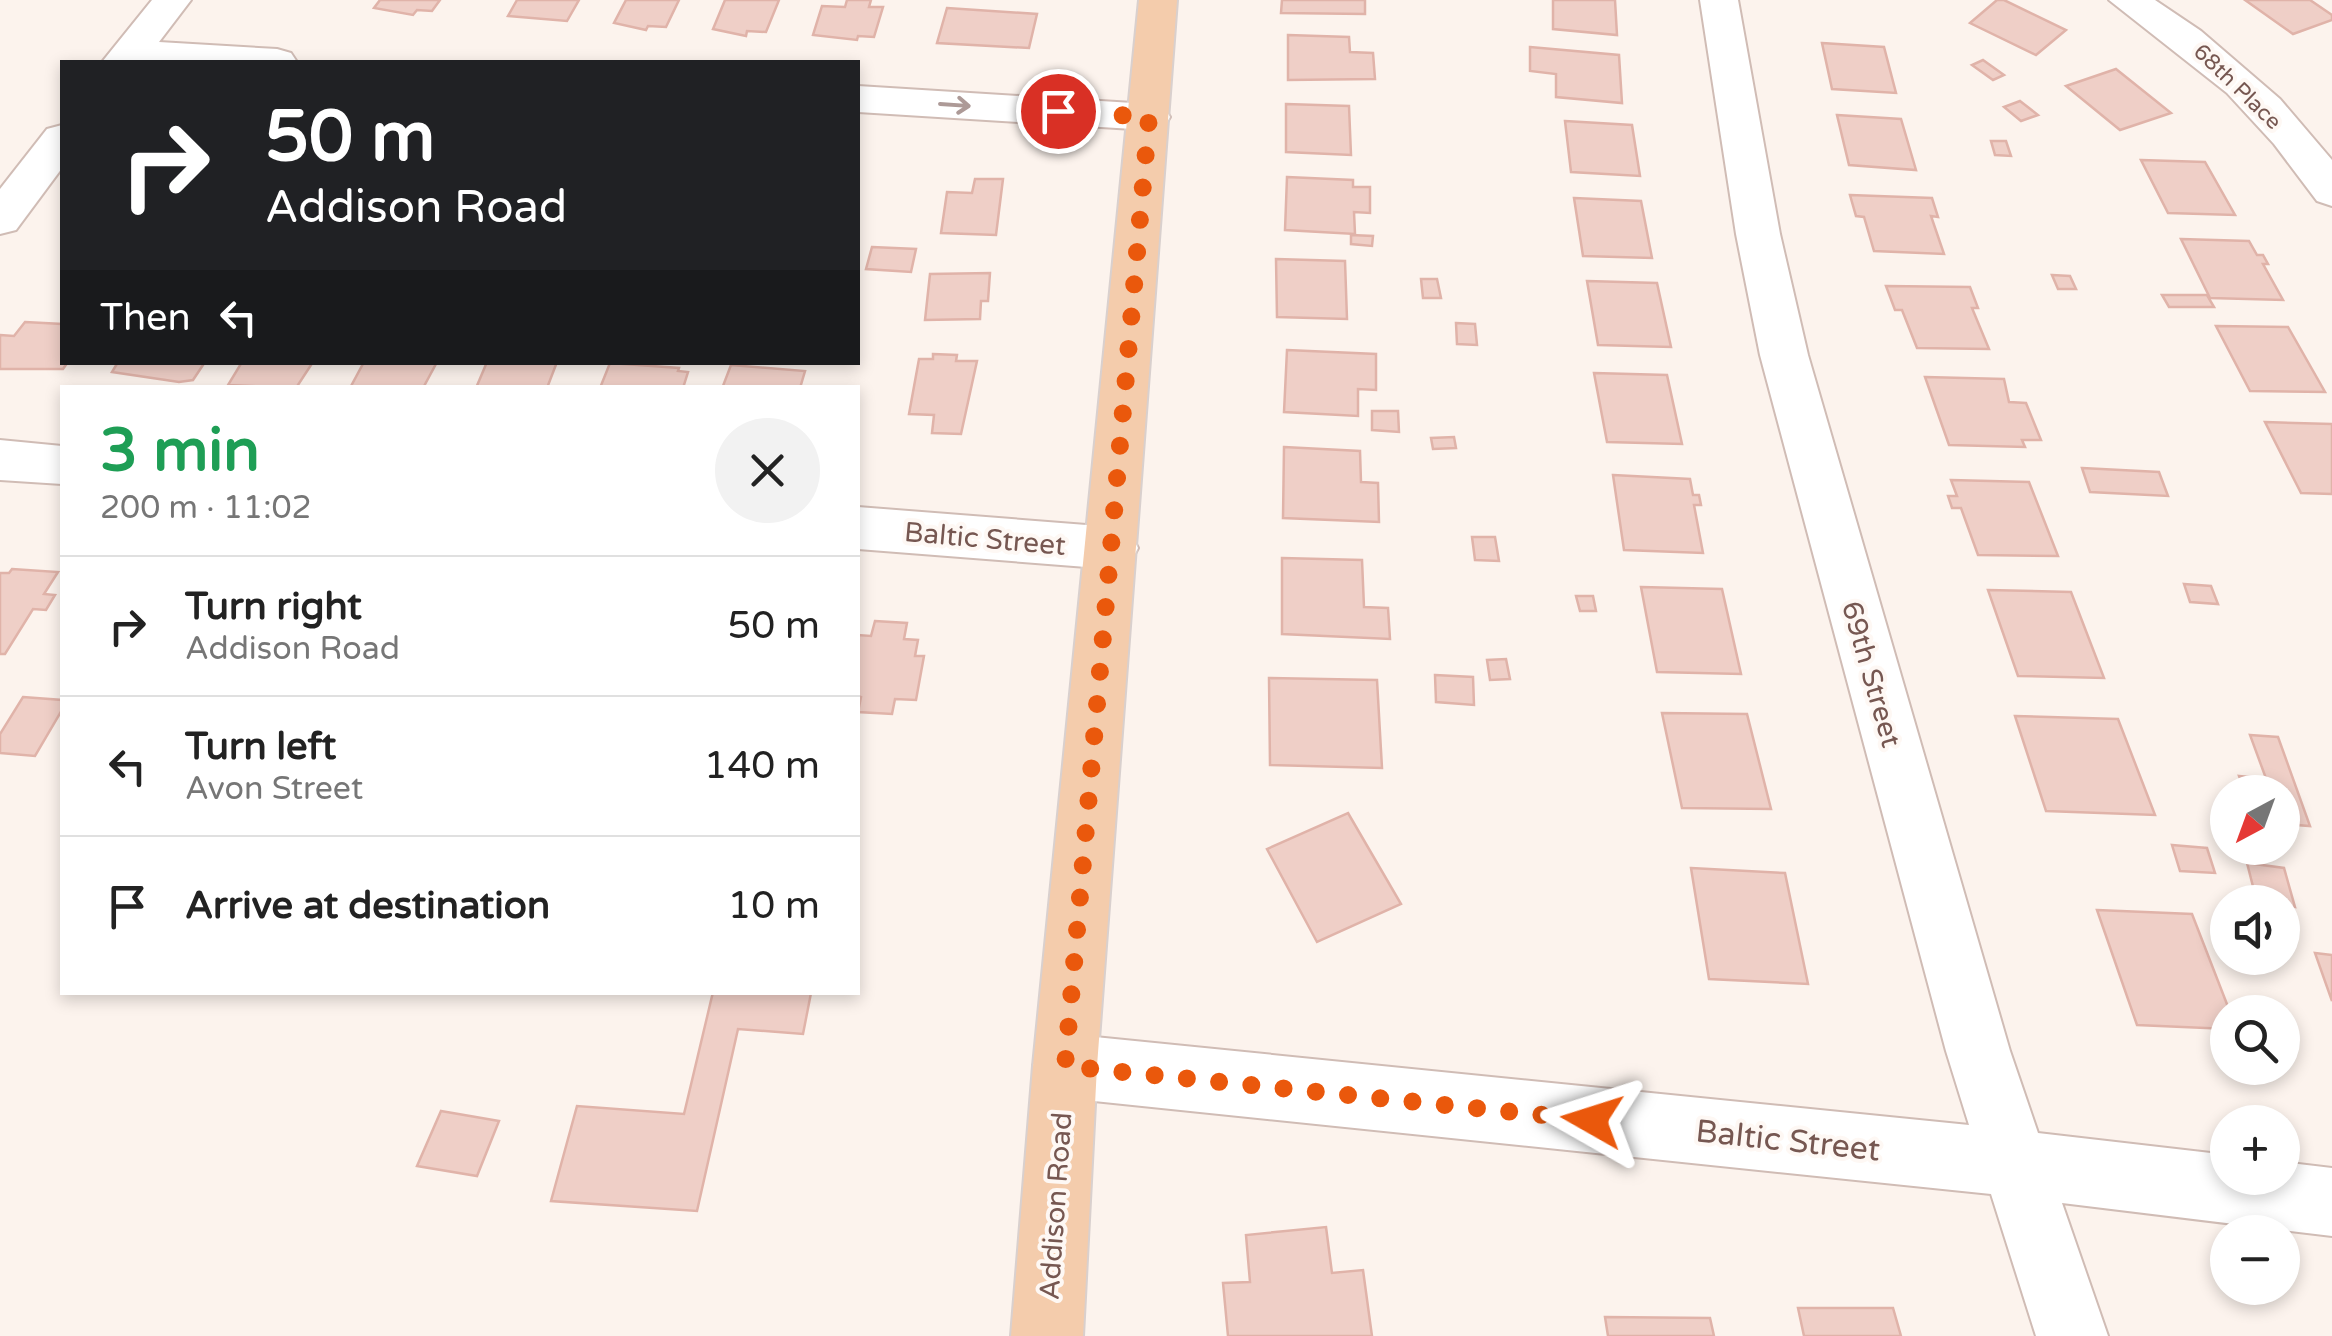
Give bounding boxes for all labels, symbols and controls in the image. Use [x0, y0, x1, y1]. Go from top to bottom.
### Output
street label: 68th Place [2188, 39, 2287, 135]
pin [1016, 69, 1101, 154]
icon: arrive [1031, 84, 1086, 139]
text: 50 m [265, 96, 435, 180]
one-way arrow [938, 96, 970, 115]
icon: right [100, 100, 230, 230]
text: Addison Road [265, 181, 567, 235]
icon: left [211, 290, 266, 345]
text: Then [100, 295, 191, 341]
text: 3 min [100, 415, 260, 487]
button: close [715, 418, 820, 523]
text: 200 m · 11:02 [100, 489, 312, 527]
street label: Baltic Street [903, 515, 1067, 563]
text: Turn right [185, 584, 362, 630]
street label: 69th Street [1834, 597, 1908, 751]
icon: right [100, 599, 155, 654]
text: 50 m [728, 603, 820, 649]
text: Addison Road [185, 630, 400, 668]
text: Turn left [185, 724, 336, 770]
icon: left [100, 739, 155, 794]
text: 140 m [704, 743, 820, 789]
text: Avon Street [185, 770, 363, 808]
north arrow [2210, 775, 2300, 865]
map controls [2210, 775, 2300, 1305]
icon: arrive [100, 879, 155, 934]
text: Arrive at destination [185, 883, 550, 929]
text: 10 m [728, 883, 820, 929]
button: sound [2210, 885, 2300, 975]
button: search [2210, 995, 2300, 1085]
position arrow [1540, 1068, 1644, 1172]
button: + [2210, 1105, 2300, 1195]
street label: Addison Road [1032, 1111, 1080, 1301]
street label: Baltic Street [1694, 1112, 1882, 1170]
button: − [2210, 1215, 2300, 1305]

